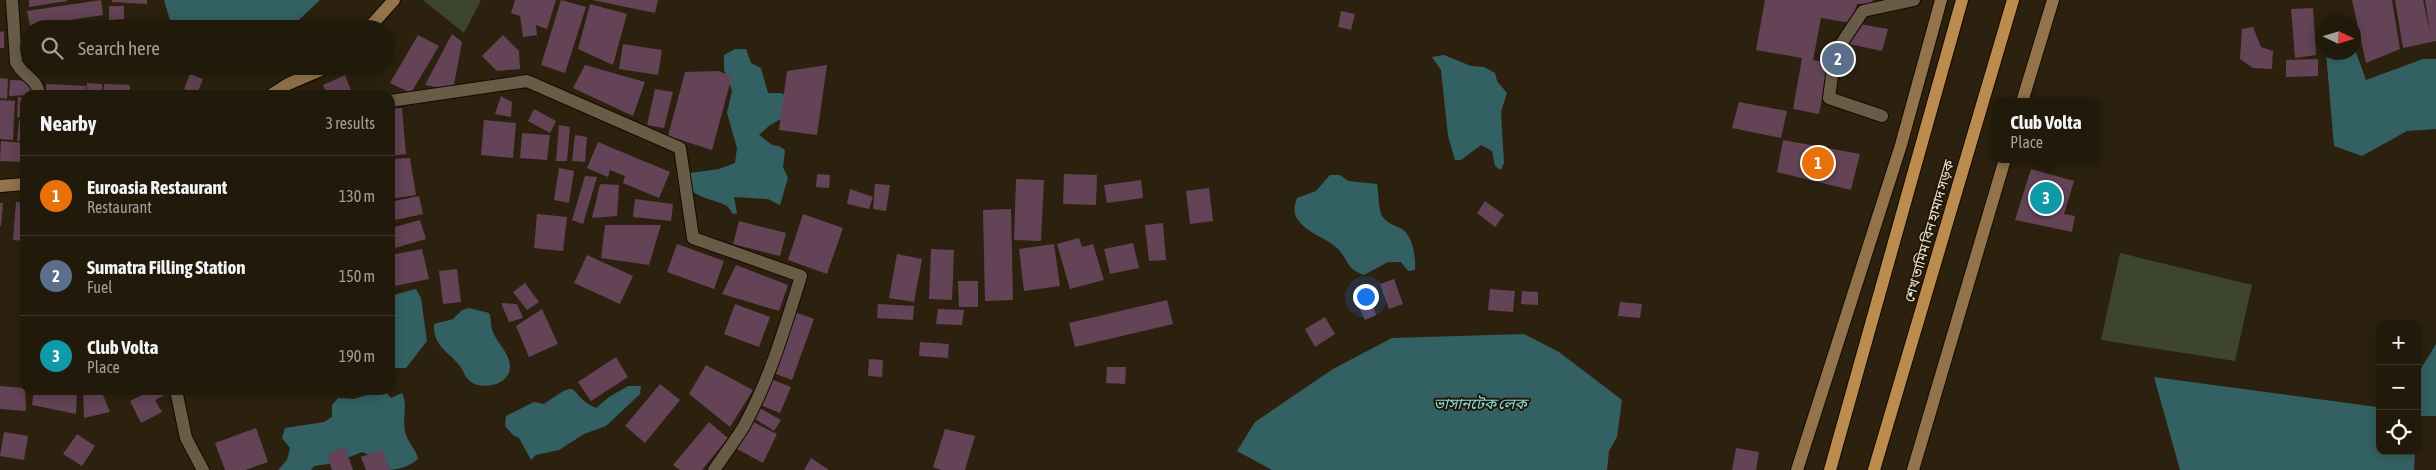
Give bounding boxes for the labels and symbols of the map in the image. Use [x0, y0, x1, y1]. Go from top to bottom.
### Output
north arrow [2316, 15, 2361, 60]
pin: 2 [1822, 40, 1854, 78]
pin: 1 [1802, 144, 1834, 182]
street label: শেখ তামিম বিন হামাদ সড়ক [1901, 157, 1957, 304]
pin: 3 [2030, 179, 2062, 217]
your location [1353, 284, 1379, 310]
water label: ভাসানটেক লেক [1433, 395, 1529, 412]

